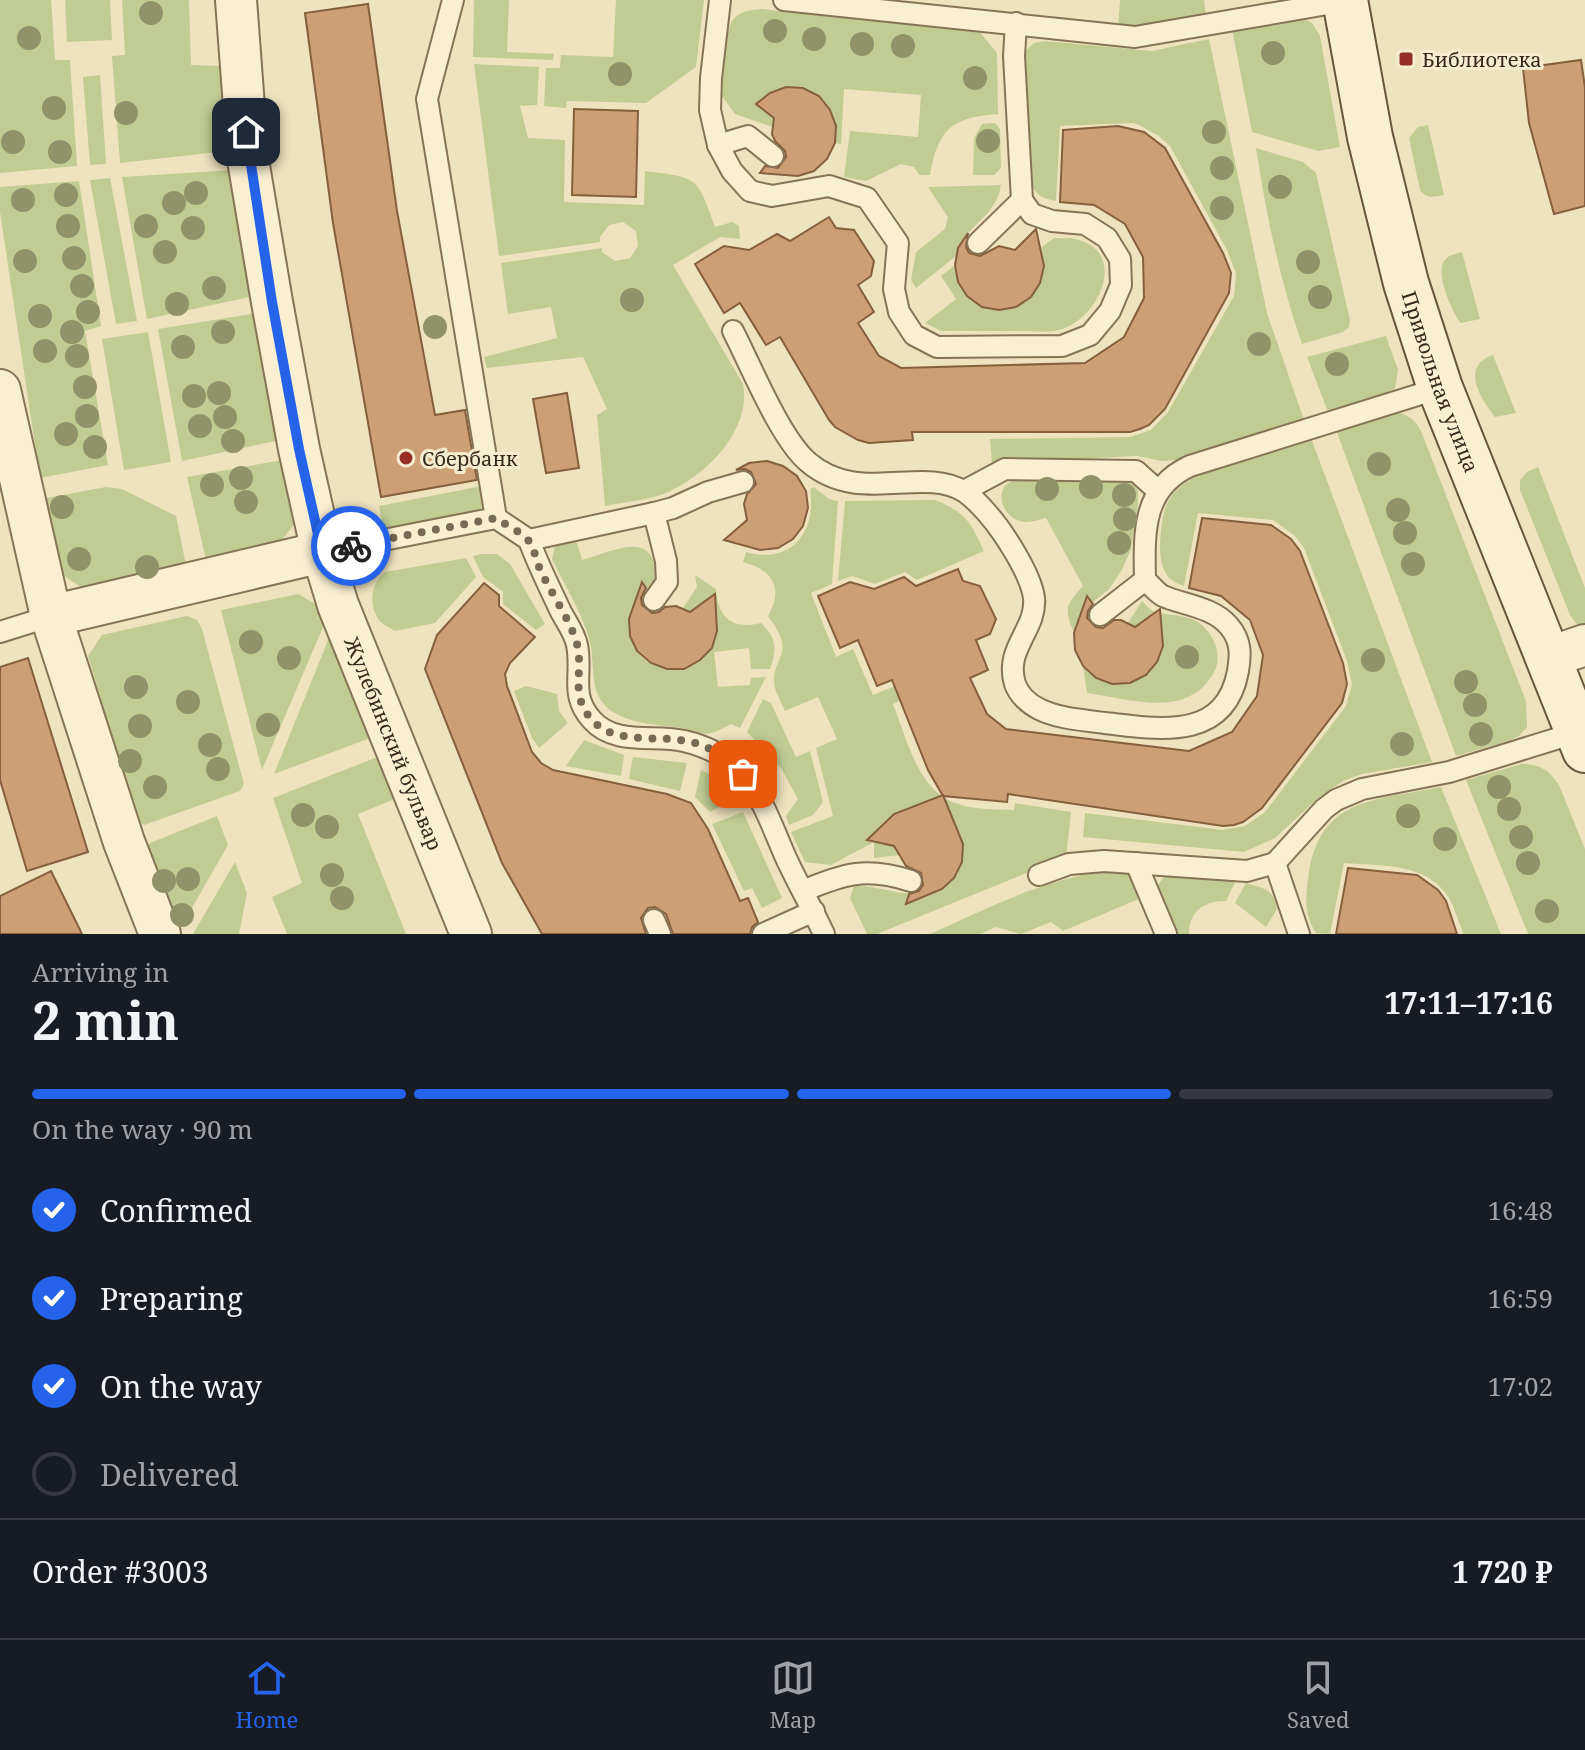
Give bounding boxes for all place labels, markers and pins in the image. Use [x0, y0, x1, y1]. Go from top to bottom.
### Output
place label: Библиотека [1422, 46, 1542, 73]
marker: Библиотека [1397, 50, 1415, 68]
pin [212, 98, 280, 166]
place label: Сбербанк [422, 445, 518, 472]
marker: Сбербанк [397, 449, 415, 467]
pin [709, 740, 777, 808]

